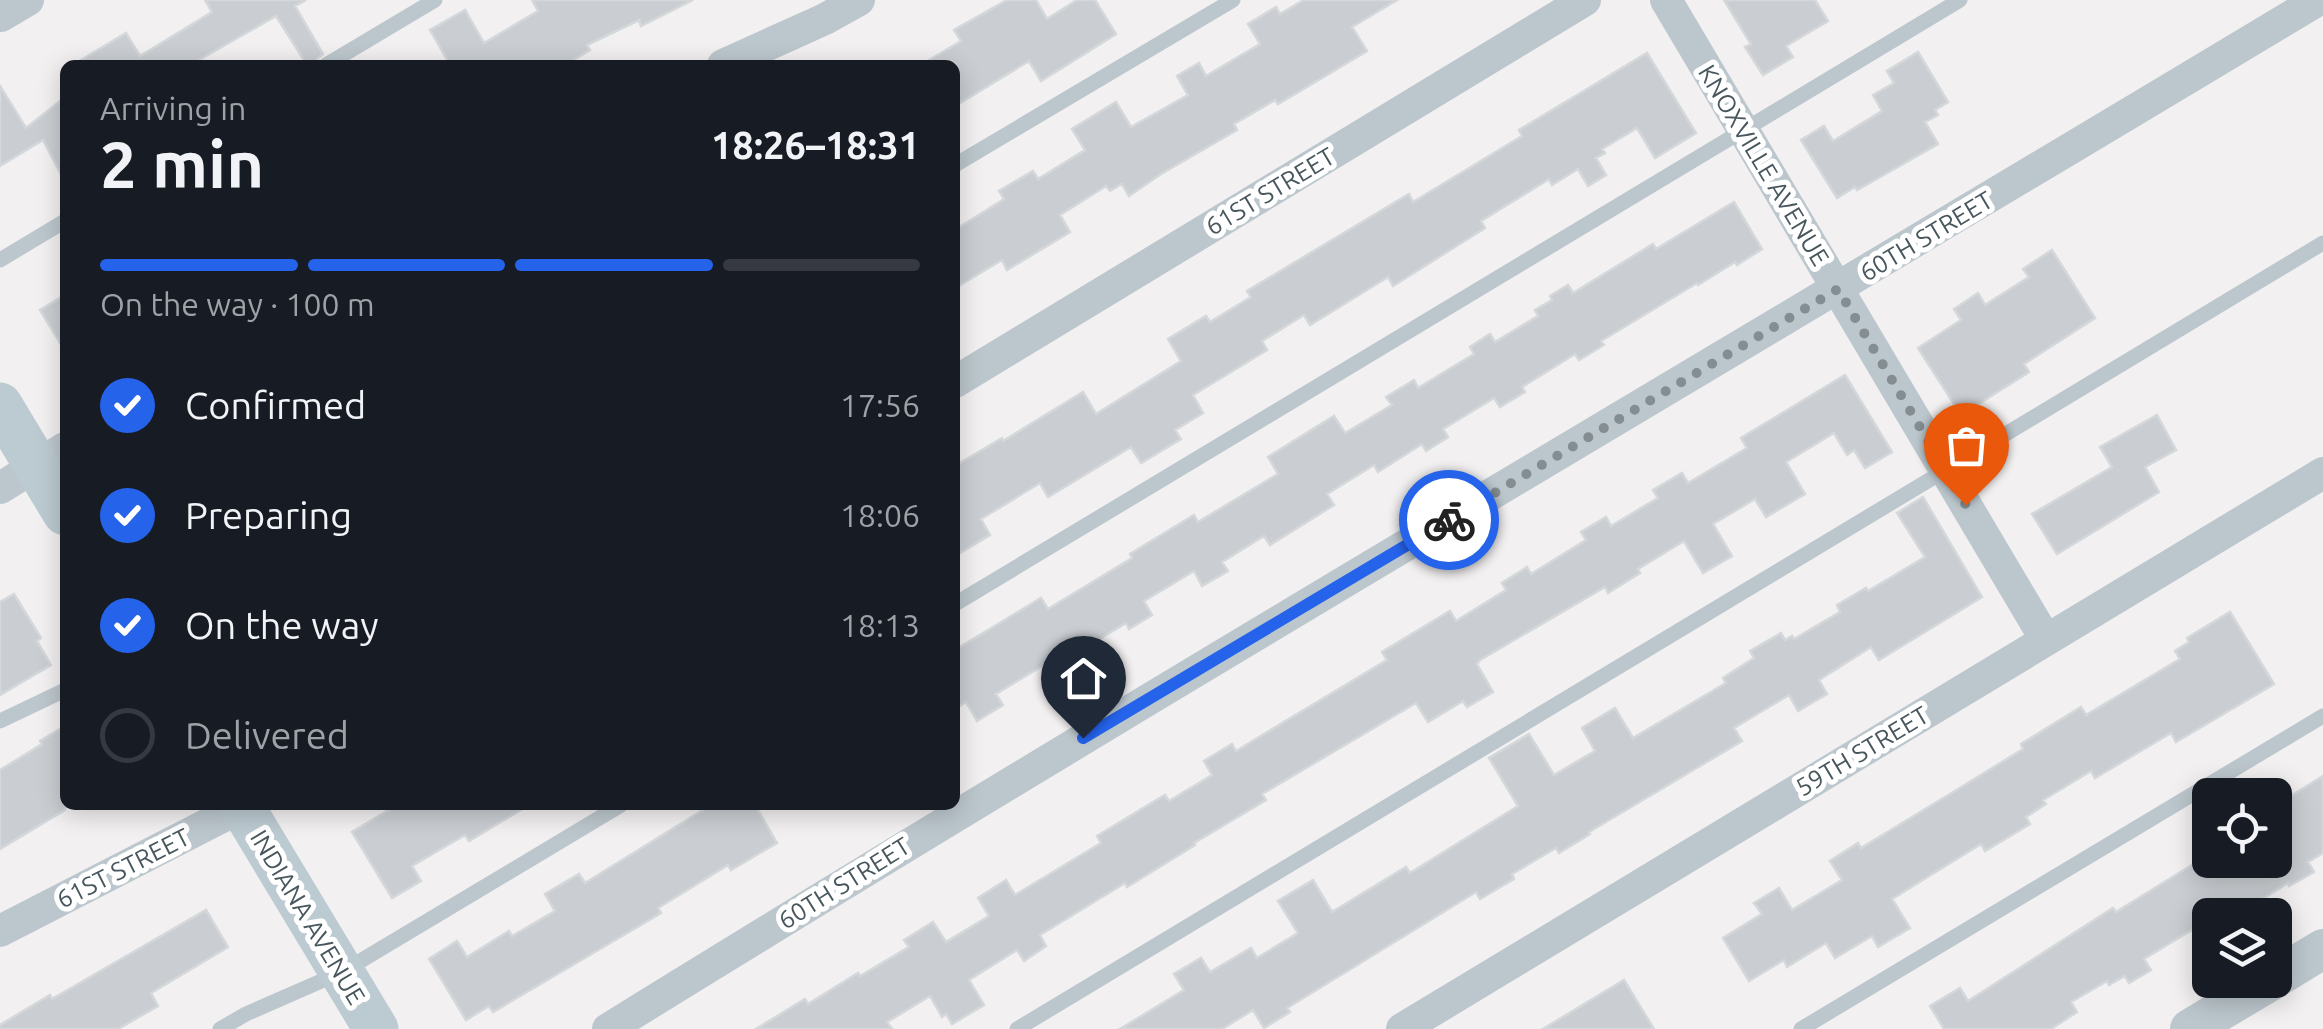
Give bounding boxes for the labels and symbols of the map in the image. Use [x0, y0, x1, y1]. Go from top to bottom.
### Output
street label: KNOXVILLE AVENUE [1693, 60, 1835, 270]
street label: 61ST STREET [1200, 142, 1340, 240]
street label: 60TH STREET [1855, 185, 1997, 287]
pin [1924, 403, 2009, 506]
courier [1399, 470, 1499, 570]
pin [1041, 636, 1126, 739]
street label: 59TH STREET [1791, 700, 1933, 802]
street label: 61ST STREET [52, 822, 194, 913]
street label: INDIANA AVENUE [245, 825, 371, 1009]
street label: 60TH STREET [773, 831, 915, 935]

